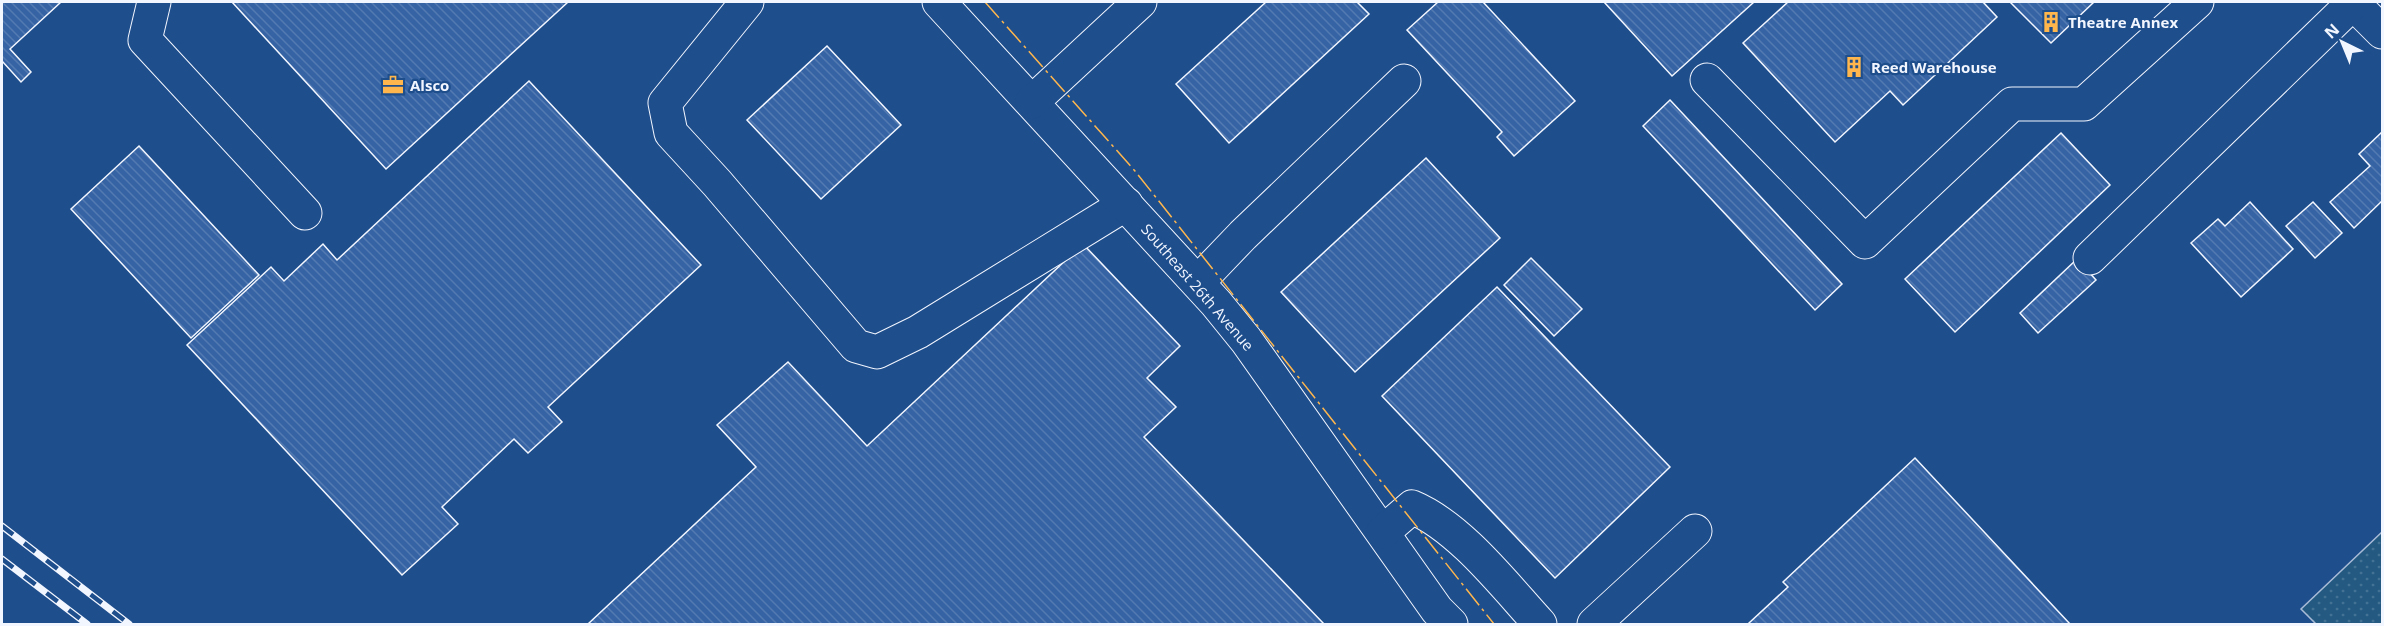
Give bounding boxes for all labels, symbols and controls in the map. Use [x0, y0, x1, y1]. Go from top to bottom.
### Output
building icon: Theatre Annex [2039, 10, 2063, 34]
place label: Theatre Annex [2068, 12, 2178, 32]
north arrow [2312, 12, 2372, 72]
text: N [2320, 19, 2344, 44]
building icon: Reed Warehouse [1842, 55, 1866, 79]
place label: Reed Warehouse [1871, 57, 1997, 77]
office icon: Alsco [381, 73, 405, 97]
place label: Alsco [410, 75, 449, 95]
street label: Southeast 26th Avenue [1137, 219, 1259, 355]

